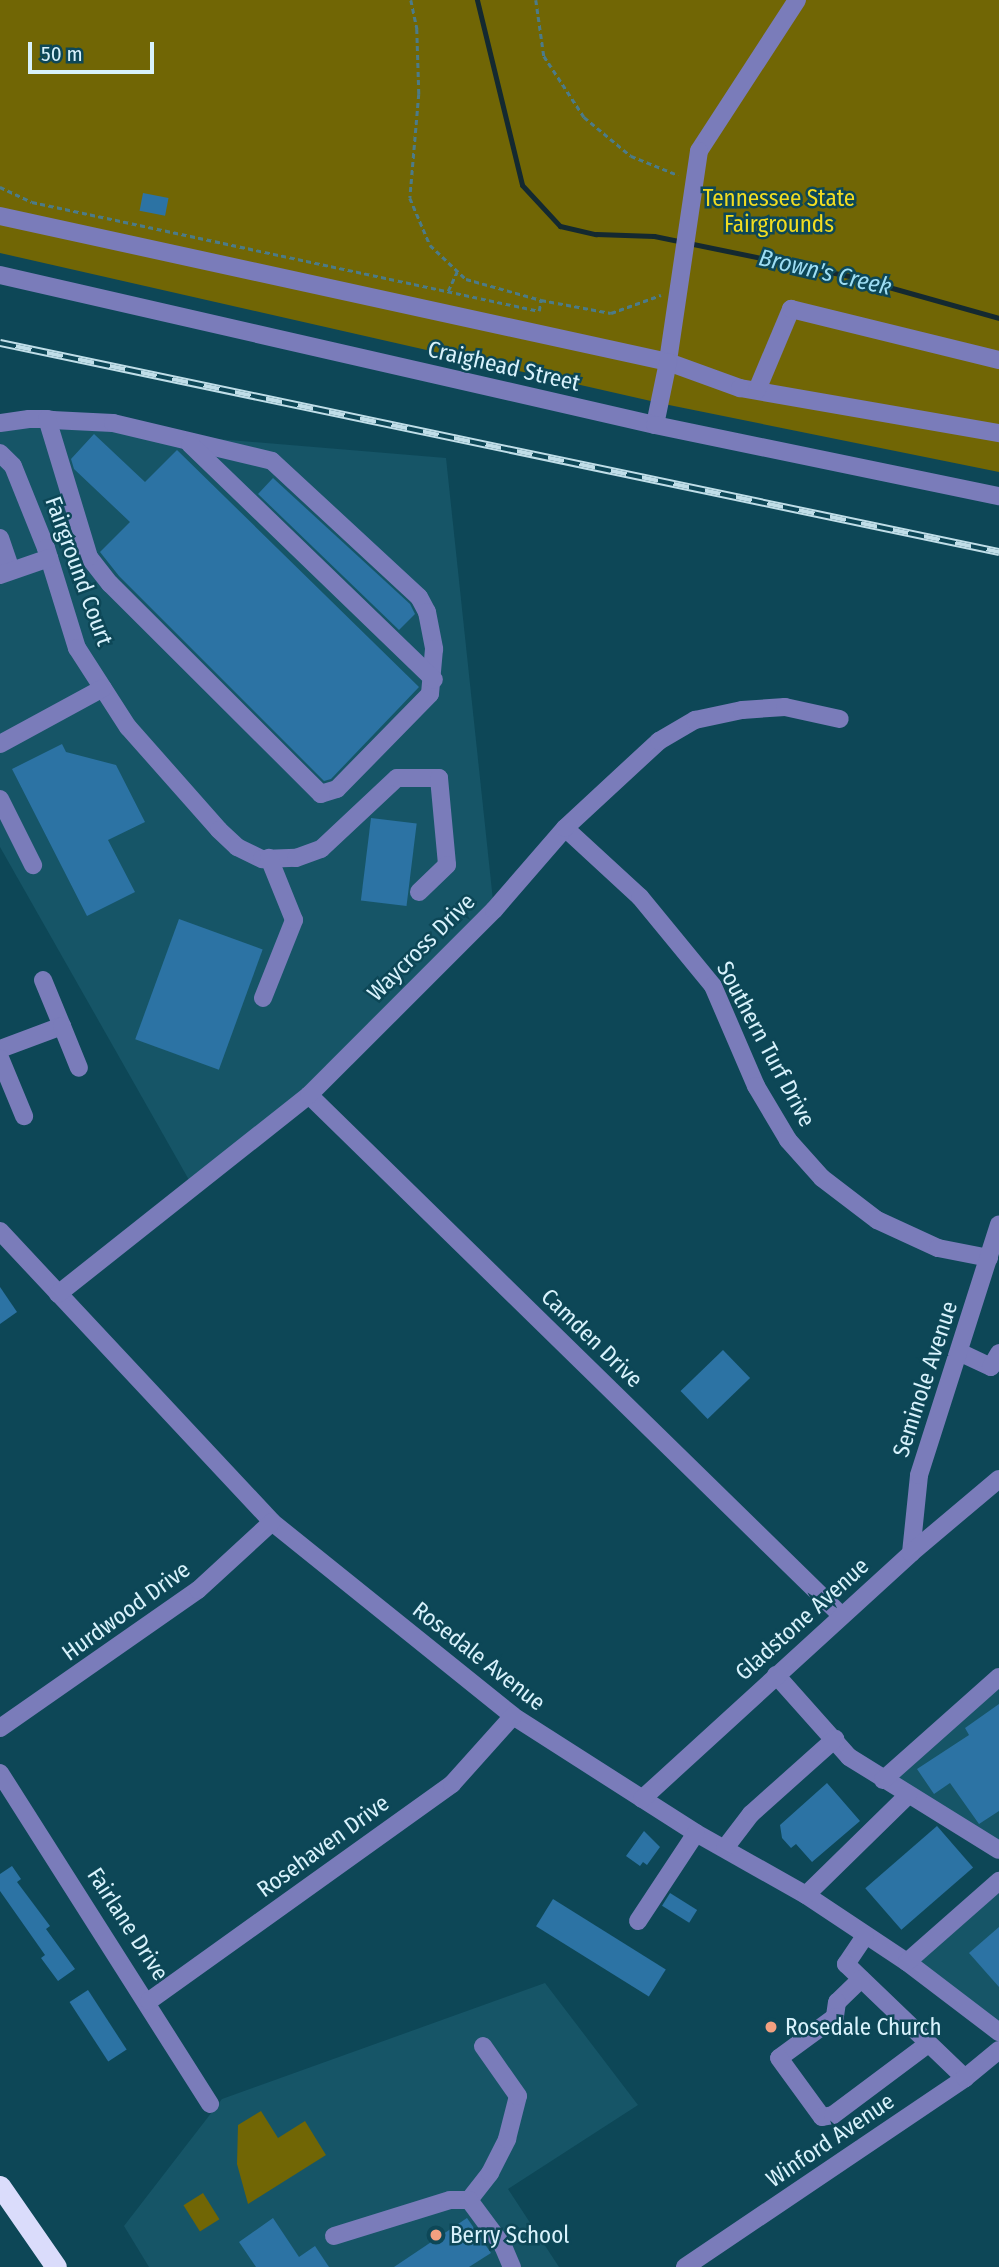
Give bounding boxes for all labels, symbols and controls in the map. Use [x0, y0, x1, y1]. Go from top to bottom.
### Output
scale bar [32, 28, 158, 72]
text: 50 m [41, 41, 83, 67]
park label: Tennessee State Fairgrounds [703, 184, 855, 238]
water label: Brown's Creek [756, 244, 894, 302]
street label: Craighead Street [425, 335, 583, 397]
street label: Fairground Court [39, 493, 119, 649]
street label: Waycross Drive [362, 888, 480, 1006]
street label: Southern Turf Drive [711, 957, 821, 1131]
street label: Camden Drive [536, 1283, 648, 1393]
street label: Seminole Avenue [887, 1298, 963, 1460]
street label: Gladstone Avenue [730, 1552, 874, 1686]
street label: Hurdwood Drive [57, 1555, 195, 1667]
street label: Rosedale Avenue [407, 1596, 551, 1716]
street label: Rosehaven Drive [252, 1789, 394, 1903]
street label: Fairlane Drive [81, 1863, 175, 1985]
place label: Rosedale Church [785, 2013, 942, 2041]
marker: Rosedale Church [763, 2019, 779, 2035]
street label: Winford Avenue [761, 2087, 899, 2193]
place label: Berry School [450, 2221, 569, 2249]
marker: Berry School [428, 2227, 444, 2243]

